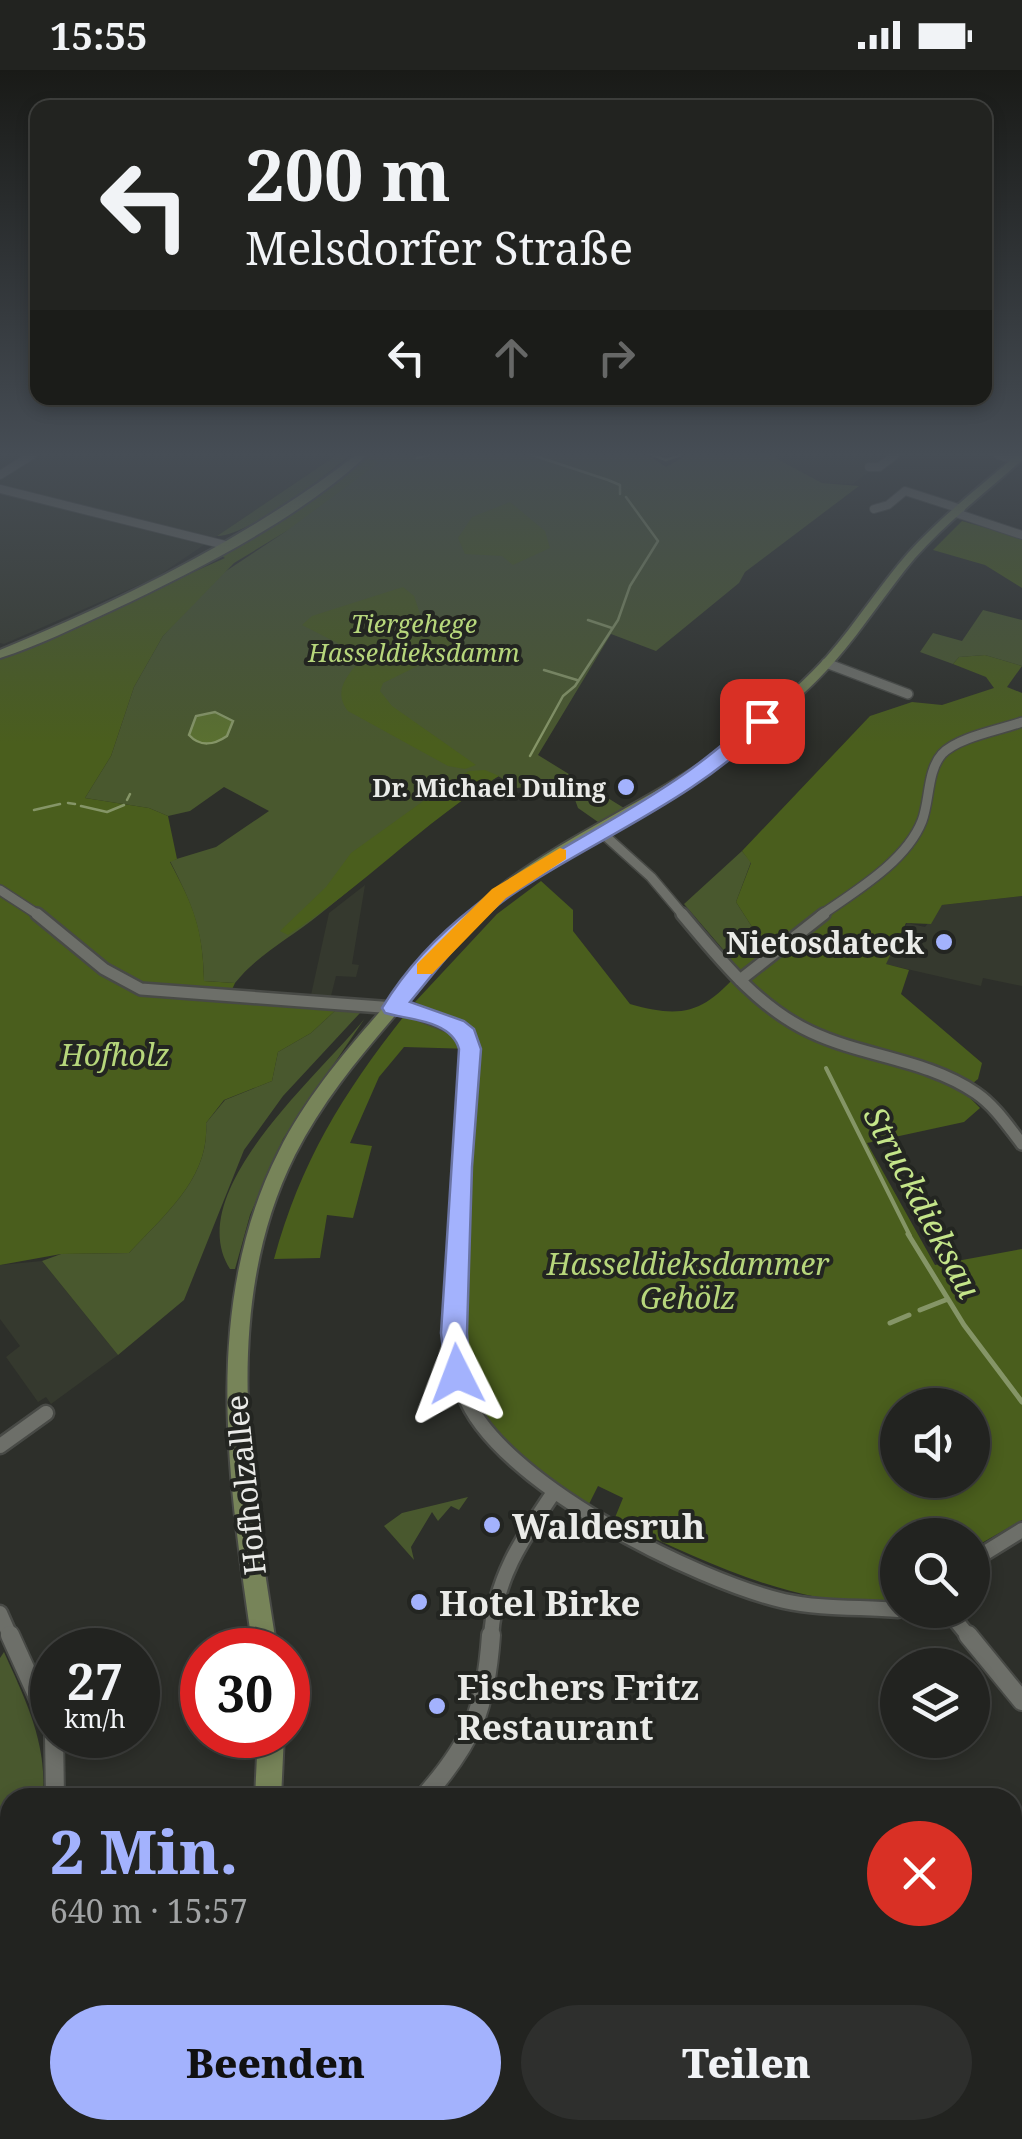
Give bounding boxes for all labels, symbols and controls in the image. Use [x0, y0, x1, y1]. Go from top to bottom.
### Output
text: 15:55 [50, 9, 147, 61]
text: 200 m [245, 126, 451, 222]
icon: left [80, 140, 210, 270]
text: Melsdorfer Straße [245, 217, 633, 278]
icon: left [379, 330, 434, 385]
icon: ahead [484, 330, 539, 385]
icon: right [589, 330, 644, 385]
park label: Tiergehege Hasseldieksdamm [307, 606, 520, 669]
pin [720, 679, 805, 764]
icon: arrive [735, 694, 790, 749]
place label: Dr. Michael Duling [372, 770, 606, 804]
marker: Dr. Michael Duling [615, 776, 637, 798]
place label: Nietosdateck [726, 922, 925, 963]
marker: Nietosdateck [933, 931, 955, 953]
park label: Hofholz [59, 1034, 170, 1075]
water label: Struckdieksau [854, 1099, 992, 1305]
park label: Hasseldieksdammer Gehölz [546, 1243, 830, 1318]
position arrow [405, 1322, 509, 1426]
map controls [880, 1388, 990, 1758]
button: sound [880, 1388, 990, 1498]
street label: Hofholzallee [215, 1393, 275, 1577]
place label: Waldesruh [512, 1502, 705, 1549]
marker: Waldesruh [481, 1514, 503, 1536]
button: search [880, 1518, 990, 1628]
place label: Hotel Birke [439, 1579, 641, 1626]
marker: Hotel Birke [408, 1591, 430, 1613]
speed limit sign: 30 [180, 1628, 310, 1758]
text: 27 [67, 1647, 123, 1715]
button: layers [880, 1648, 990, 1758]
place label: Fischers Fritz Restaurant [457, 1663, 699, 1750]
marker: Fischers Fritz Restaurant [426, 1695, 448, 1717]
text: km/h [64, 1701, 126, 1735]
text: 2 Min. [50, 1810, 238, 1892]
button: close [867, 1821, 972, 1926]
text: 640 m · 15:57 [50, 1889, 248, 1932]
button: Beenden [50, 2005, 501, 2120]
button: Teilen [521, 2005, 972, 2120]

